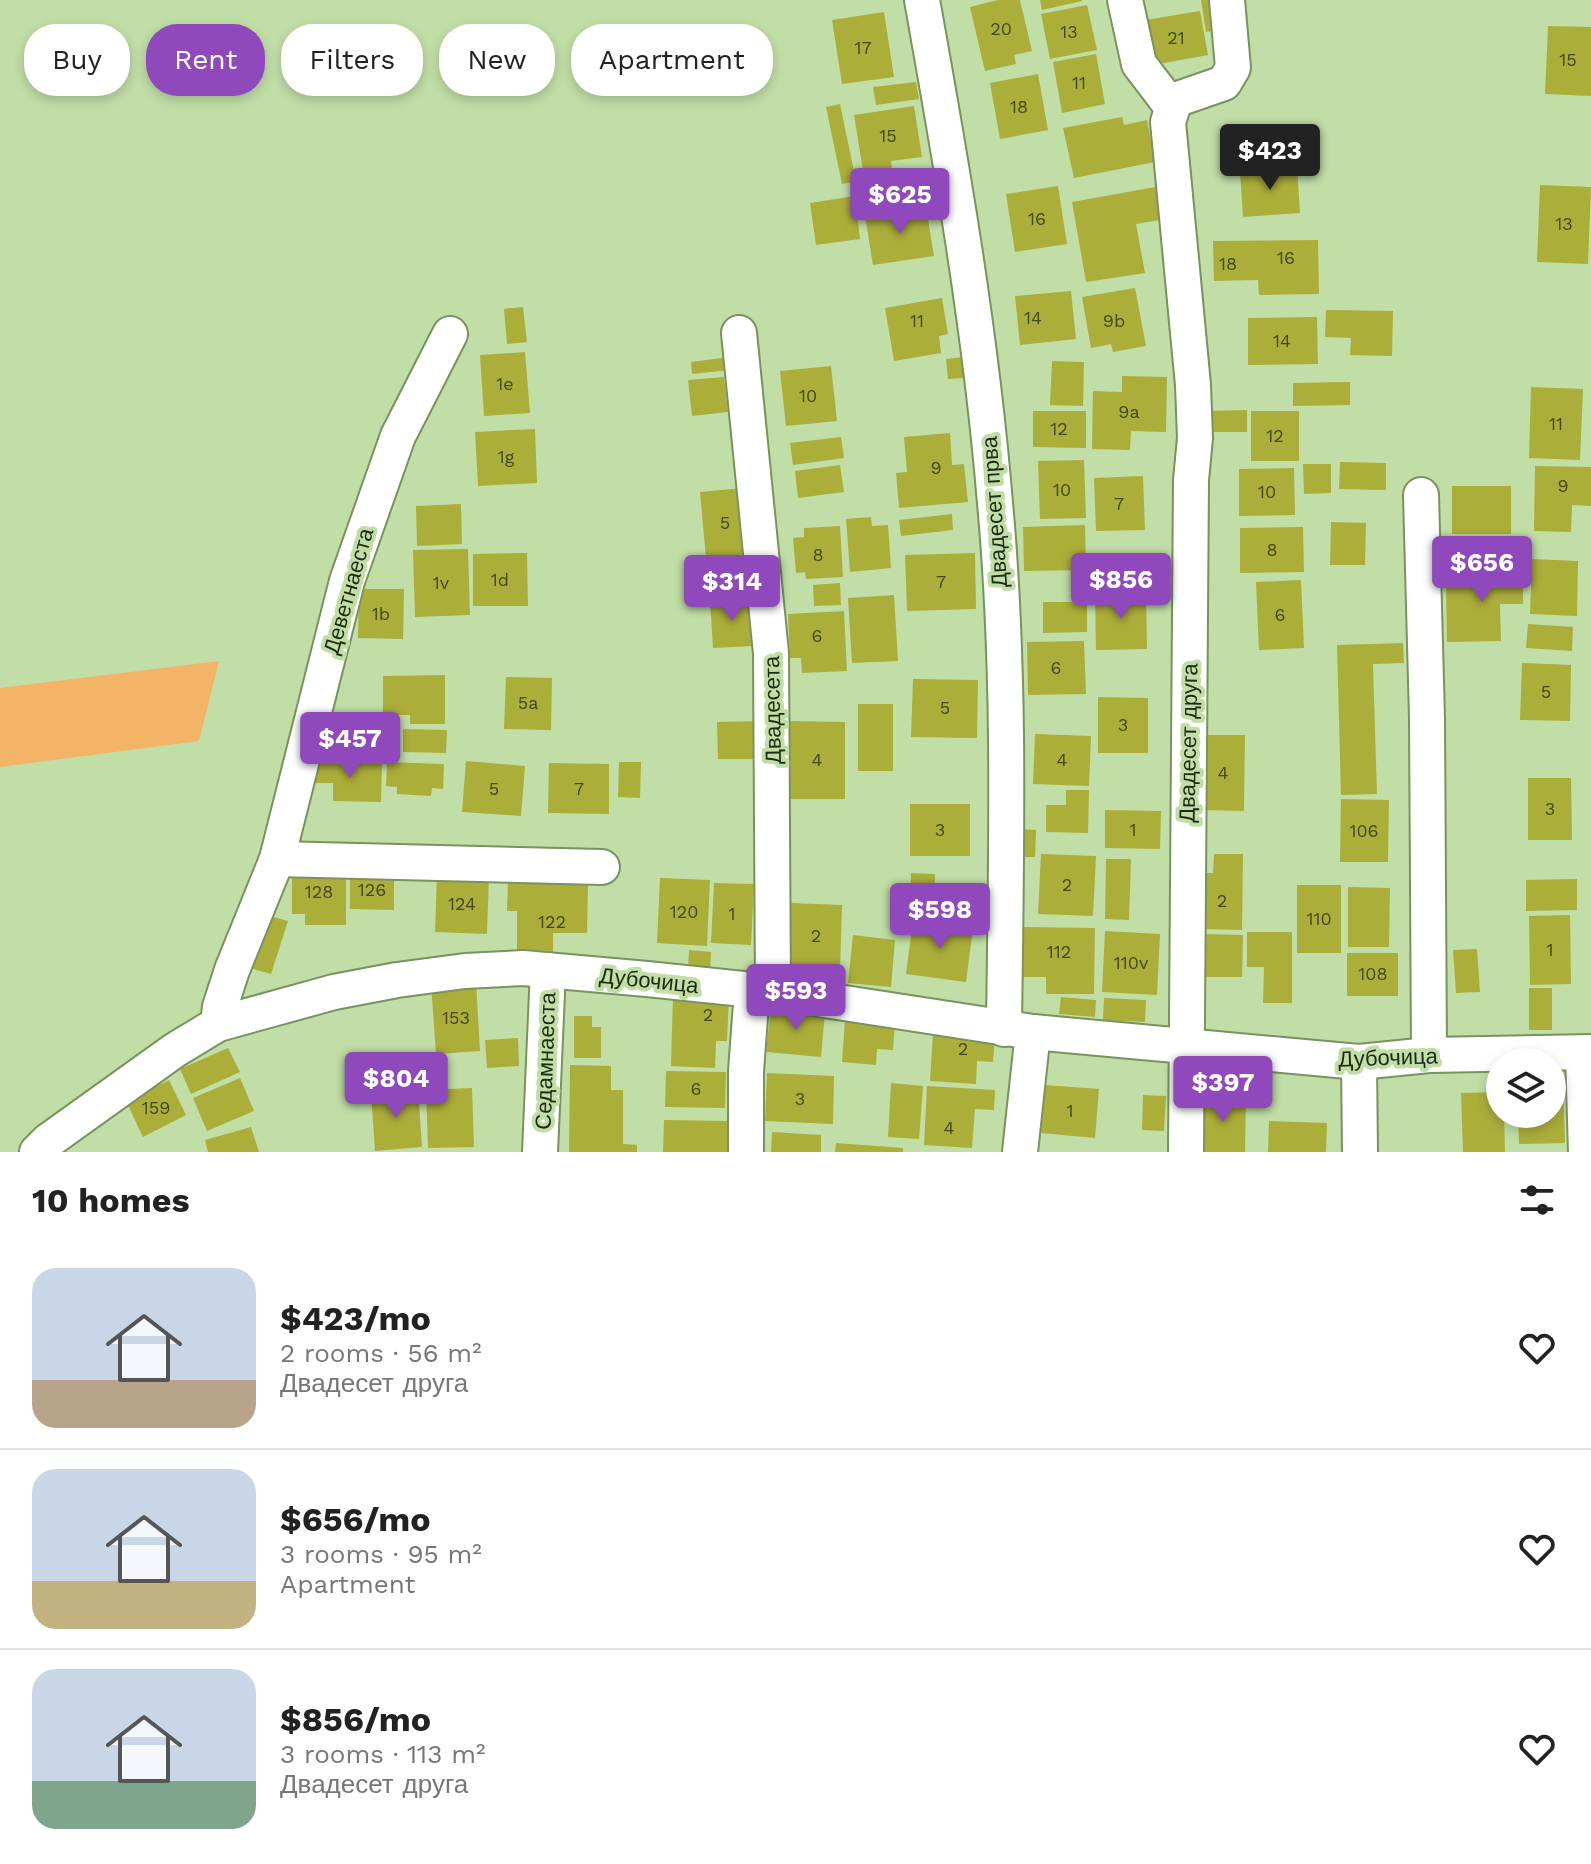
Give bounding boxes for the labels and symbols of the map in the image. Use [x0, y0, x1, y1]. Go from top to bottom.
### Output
house number: 20 [990, 18, 1012, 39]
house number: 13 [1060, 21, 1078, 42]
house number: 21 [1167, 27, 1185, 48]
house number: 17 [854, 37, 872, 58]
house number: 15 [1559, 49, 1577, 70]
house number: 11 [1072, 72, 1086, 93]
house number: 18 [1010, 96, 1028, 117]
pin: $423 [1223, 124, 1317, 192]
house number: 15 [879, 125, 897, 146]
pin: $625 [853, 168, 947, 236]
house number: 16 [1028, 208, 1046, 229]
house number: 13 [1555, 213, 1573, 234]
house number: 16 [1277, 247, 1295, 268]
house number: 18 [1219, 253, 1237, 274]
house number: 14 [1024, 307, 1042, 328]
house number: 11 [910, 310, 924, 331]
house number: 9b [1103, 310, 1125, 331]
house number: 14 [1273, 330, 1291, 351]
house number: 1e [496, 373, 514, 394]
house number: 10 [799, 385, 817, 406]
house number: 9a [1118, 401, 1140, 422]
house number: 11 [1549, 413, 1563, 434]
house number: 12 [1050, 418, 1068, 439]
house number: 12 [1266, 425, 1284, 446]
street label: Двадесет прва [977, 435, 1012, 588]
house number: 1g [498, 446, 515, 467]
house number: 9 [930, 457, 942, 478]
house number: 9 [1557, 475, 1569, 496]
house number: 10 [1053, 479, 1071, 500]
house number: 10 [1258, 481, 1276, 502]
house number: 7 [1114, 493, 1124, 514]
house number: 5 [720, 512, 730, 533]
street label: Деветнаеста [319, 525, 379, 657]
pin: $656 [1435, 536, 1529, 604]
house number: 8 [1266, 539, 1278, 560]
house number: 8 [812, 544, 824, 565]
pin: $856 [1074, 553, 1168, 621]
pin: $314 [685, 555, 779, 623]
house number: 1d [491, 569, 509, 590]
house number: 7 [936, 571, 946, 592]
house number: 1v [433, 572, 450, 593]
house number: 1b [372, 603, 390, 624]
house number: 6 [1275, 604, 1285, 625]
house number: 6 [812, 625, 822, 646]
street label: Двадесета [759, 655, 786, 764]
house number: 6 [1051, 657, 1061, 678]
street label: Двадесет друга [1175, 662, 1202, 823]
house number: 5 [1541, 681, 1551, 702]
house number: 5a [518, 692, 538, 713]
house number: 5 [940, 697, 950, 718]
pin: $457 [303, 712, 397, 780]
house number: 3 [1118, 714, 1128, 735]
house number: 4 [812, 749, 823, 770]
house number: 4 [1057, 749, 1068, 770]
house number: 4 [1218, 762, 1229, 783]
house number: 5 [489, 778, 499, 799]
house number: 7 [574, 778, 584, 799]
house number: 3 [1545, 798, 1555, 819]
house number: 3 [935, 819, 945, 840]
house number: 1 [1129, 819, 1137, 840]
house number: 106 [1349, 820, 1379, 841]
house number: 2 [1062, 874, 1072, 895]
house number: 126 [358, 879, 386, 900]
house number: 128 [305, 881, 333, 902]
pin: $598 [893, 883, 987, 951]
house number: 2 [1217, 890, 1227, 911]
house number: 124 [448, 893, 476, 914]
house number: 120 [670, 901, 698, 922]
house number: 1 [728, 903, 736, 924]
house number: 110 [1306, 908, 1332, 929]
house number: 122 [538, 911, 566, 932]
house number: 2 [811, 925, 821, 946]
house number: 1 [1546, 939, 1554, 960]
house number: 112 [1047, 941, 1071, 962]
house number: 110v [1114, 952, 1149, 973]
street label: Дубочица [598, 963, 701, 998]
house number: 108 [1358, 963, 1388, 984]
pin: $593 [749, 964, 843, 1032]
street label: Седамнаеста [531, 991, 560, 1130]
house number: 2 [703, 1004, 713, 1025]
house number: 153 [442, 1007, 470, 1028]
house number: 2 [958, 1038, 968, 1059]
street label: Дубочица [1338, 1043, 1439, 1072]
pin: $804 [349, 1052, 443, 1120]
pin: $397 [1176, 1056, 1270, 1124]
house number: 6 [691, 1078, 701, 1099]
house number: 3 [795, 1088, 805, 1109]
house number: 159 [142, 1097, 170, 1118]
house number: 1 [1066, 1100, 1074, 1121]
house number: 4 [944, 1117, 955, 1138]

